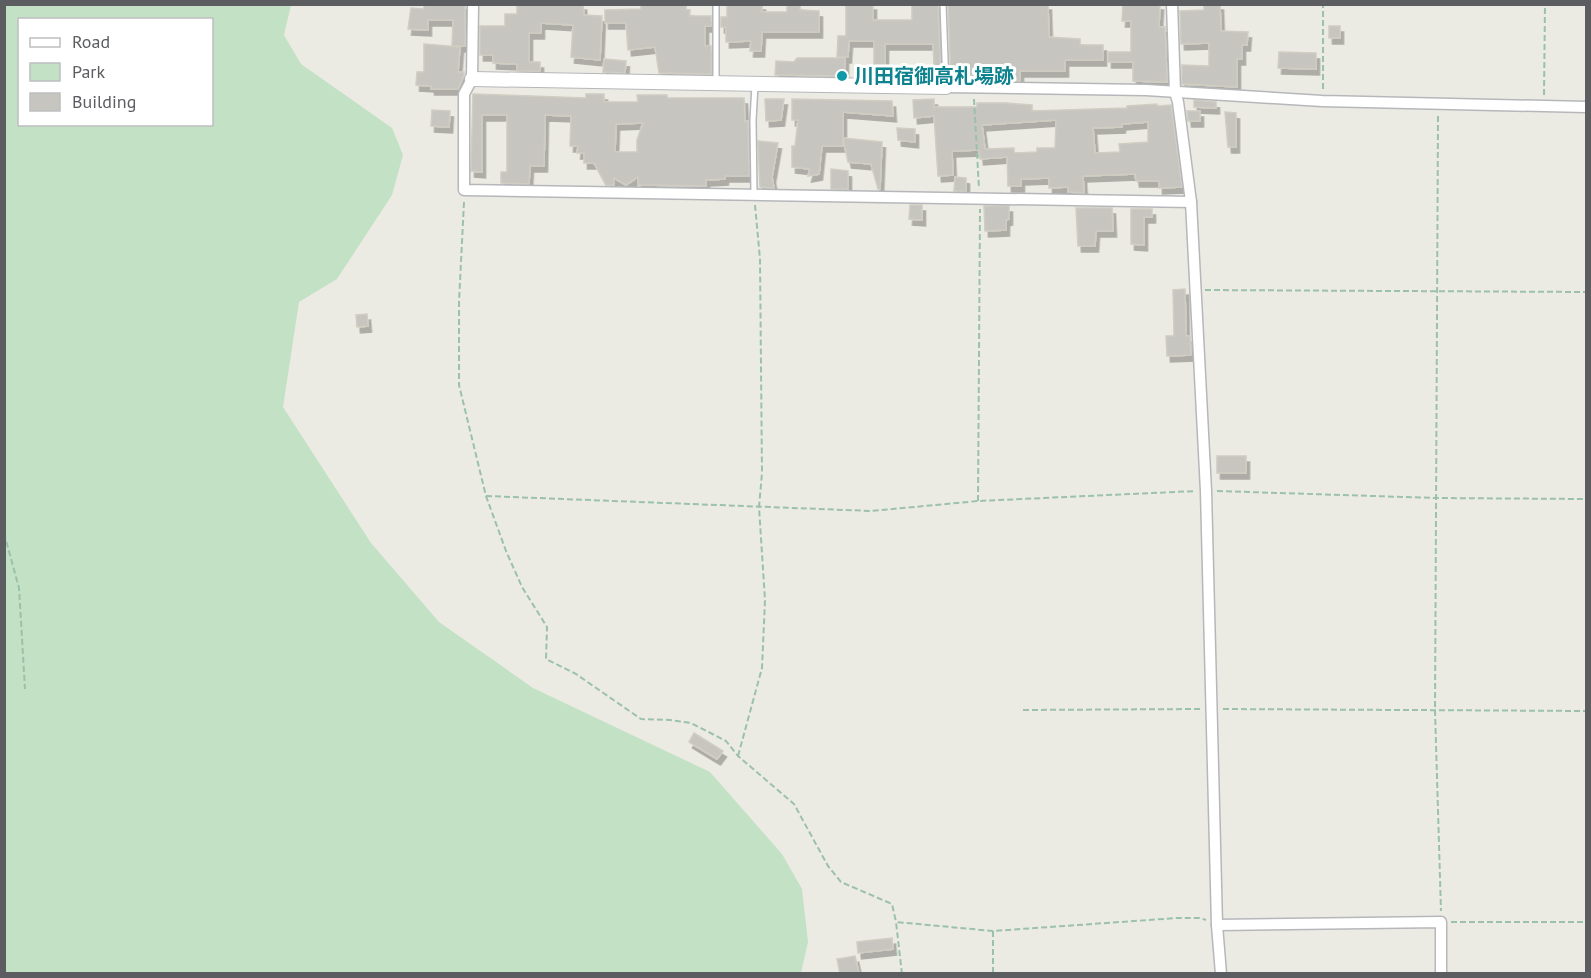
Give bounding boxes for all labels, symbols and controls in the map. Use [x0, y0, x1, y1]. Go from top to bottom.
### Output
legend [18, 18, 213, 126]
text: Road [72, 30, 110, 53]
text: Park [72, 60, 105, 83]
place label: 川田宿御高札場跡 [854, 63, 1014, 89]
marker: 川田宿御高札場跡 [835, 69, 849, 83]
text: Building [72, 90, 136, 113]

